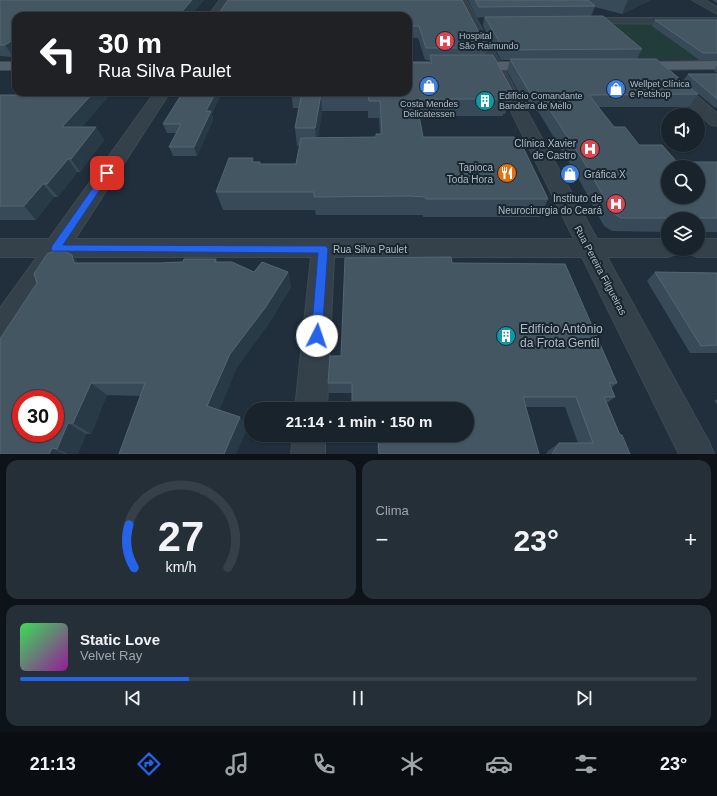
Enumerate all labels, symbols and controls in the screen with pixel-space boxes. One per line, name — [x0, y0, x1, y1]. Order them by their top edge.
icon: left — [32, 28, 84, 80]
text: 30 m — [98, 28, 162, 59]
hospital icon: Hospital São Raimundo — [434, 30, 456, 52]
place label: Hospital São Raimundo — [459, 31, 519, 51]
text: Rua Silva Paulet — [98, 61, 231, 81]
shop icon: Costa Mendes Delicatessen — [418, 75, 440, 97]
shop icon: Wellpet Clínica e Petshop — [605, 78, 627, 100]
place label: Wellpet Clínica e Petshop — [630, 79, 690, 99]
building icon: Edifício Comandante Bandeira de Mello — [474, 90, 496, 112]
place label: Edifício Comandante Bandeira de Mello — [499, 91, 583, 111]
place label: Costa Mendes Delicatessen — [400, 99, 459, 119]
map controls — [661, 108, 705, 256]
button: sound — [661, 108, 705, 152]
place label: Clínica Xavier de Castro — [514, 138, 577, 161]
hospital icon: Clínica Xavier de Castro — [579, 138, 601, 160]
pin — [90, 156, 124, 190]
button: search — [661, 160, 705, 204]
icon: arrive — [96, 162, 118, 184]
place label: Tapioca Toda Hora — [447, 162, 493, 185]
restaurant icon: Tapioca Toda Hora — [496, 162, 518, 184]
shop icon: Gráfica X — [559, 163, 581, 185]
place label: Gráfica X — [584, 169, 626, 180]
place label: Instituto de Neurocirurgia do Ceará — [498, 193, 602, 216]
hospital icon: Instituto de Neurocirurgia do Ceará — [605, 193, 627, 215]
button: layers — [661, 212, 705, 256]
street label: Rua Pereira Filgueiras — [572, 224, 629, 317]
street label: Rua Silva Paulet — [333, 244, 407, 255]
position arrow — [296, 315, 338, 357]
place label: Edifício Antônio da Frota Gentil — [520, 322, 603, 350]
building icon: Edifício Antônio da Frota Gentil — [495, 325, 517, 347]
speed limit sign: 30 — [12, 390, 64, 442]
text: 21:14 · 1 min · 150 m — [286, 413, 432, 430]
text: Clima — [376, 503, 409, 518]
text: 27 — [158, 512, 204, 559]
text: 23° — [514, 524, 559, 557]
text: − — [376, 527, 388, 552]
text: + — [684, 527, 697, 552]
text: km/h — [165, 558, 196, 574]
text: Static Love — [80, 631, 160, 648]
text: Velvet Ray — [80, 648, 142, 663]
icon: previous — [122, 687, 144, 709]
icon: pause — [347, 687, 369, 709]
icon: next — [573, 687, 595, 709]
icon: directions — [135, 750, 163, 778]
icon: music — [223, 750, 251, 778]
icon: phone — [310, 750, 338, 778]
icon: climate — [398, 750, 426, 778]
icon: car — [485, 750, 513, 778]
icon: filters — [572, 750, 600, 778]
text: 21:13 — [30, 754, 76, 774]
text: 23° — [660, 754, 687, 774]

